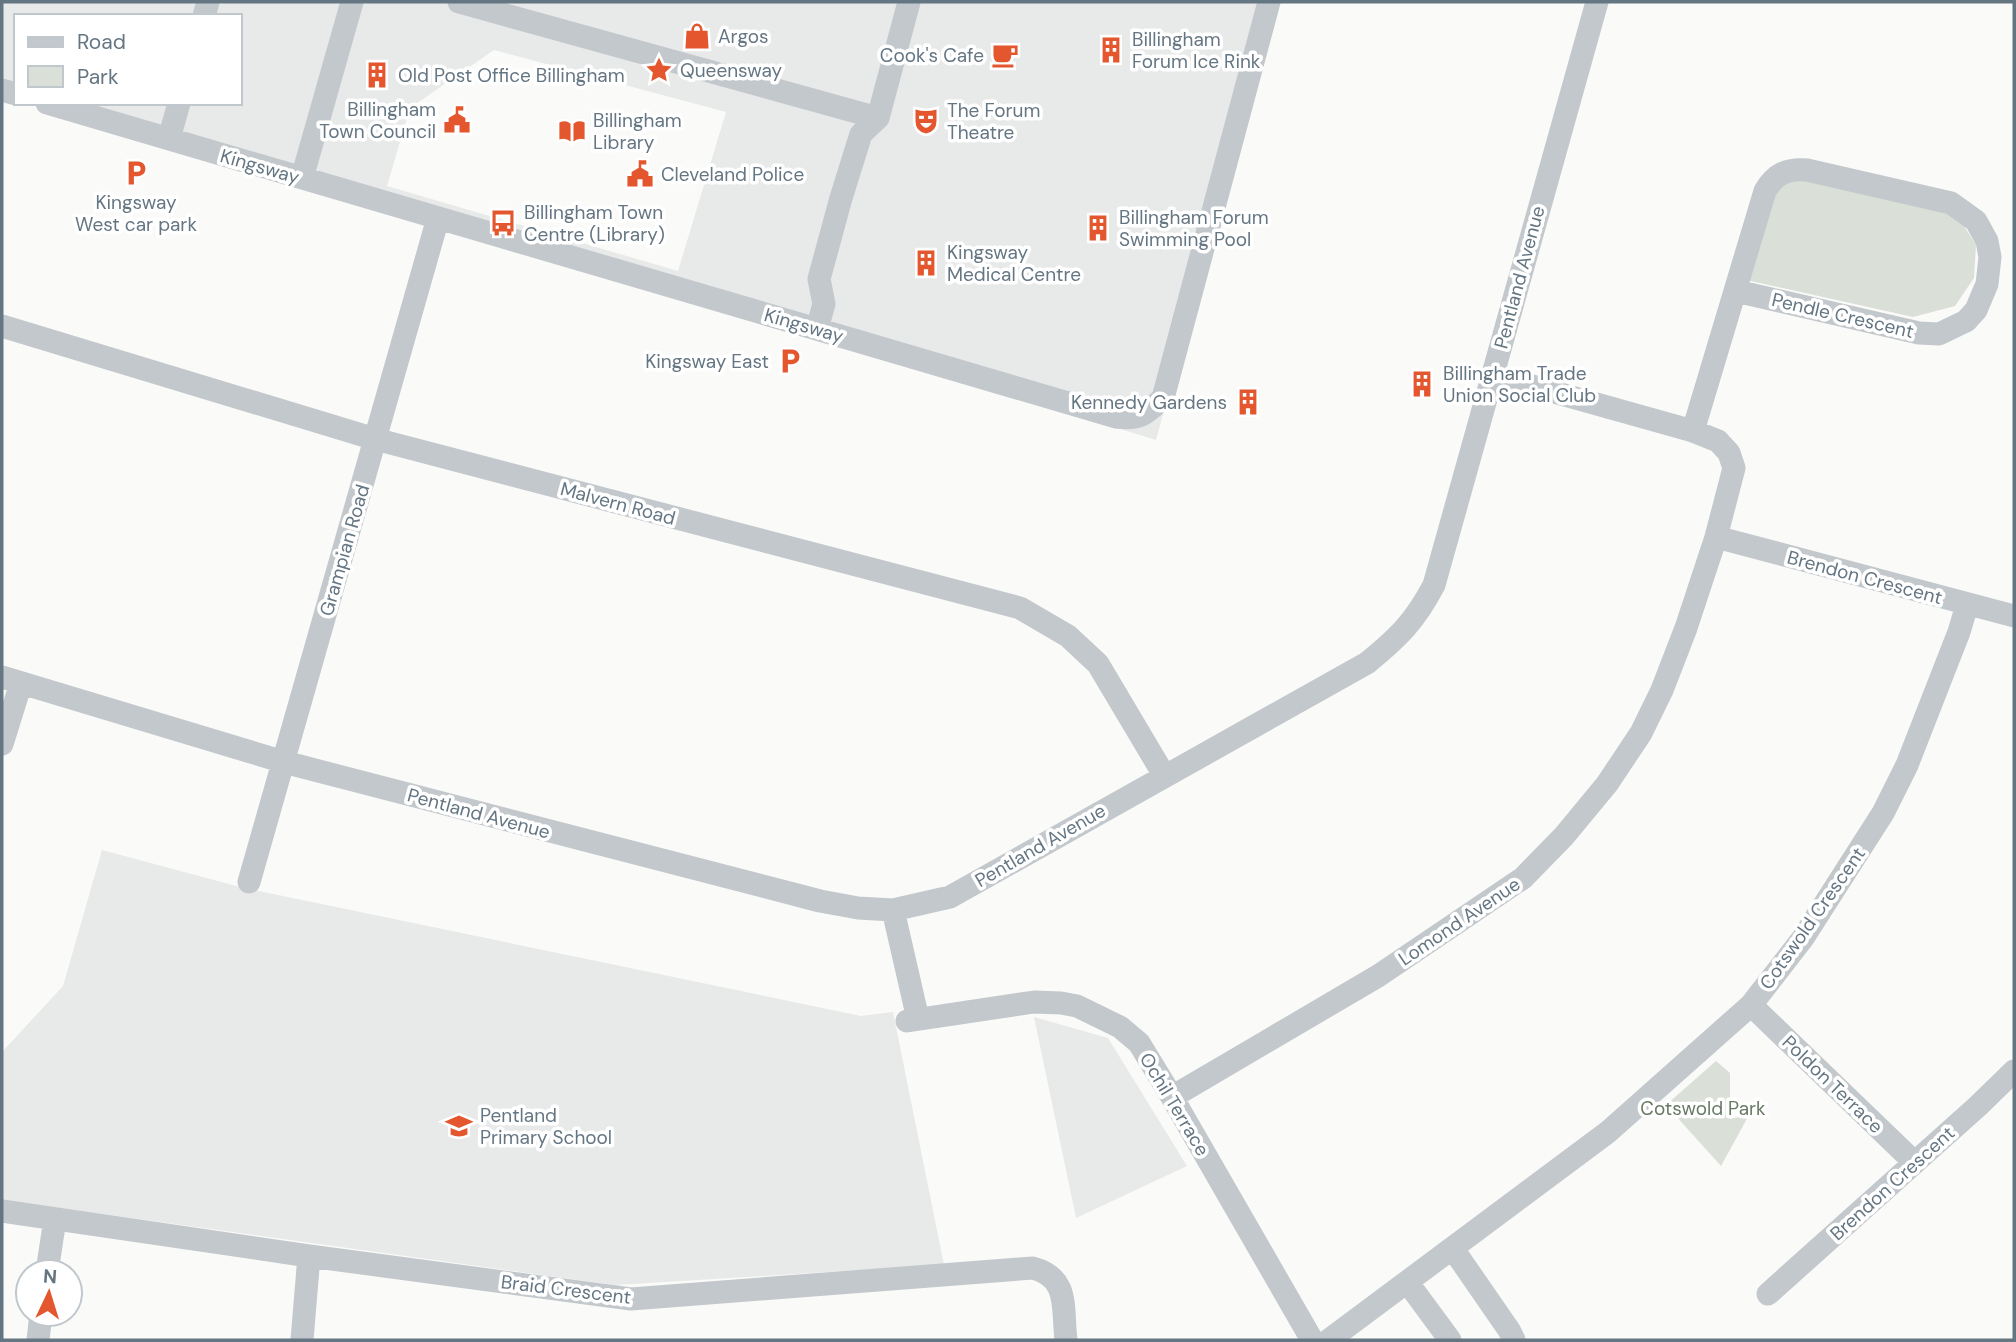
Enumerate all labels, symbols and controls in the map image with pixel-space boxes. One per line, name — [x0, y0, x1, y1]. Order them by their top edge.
legend — [14, 14, 242, 105]
shop icon: Argos — [682, 21, 712, 51]
place label: Argos — [718, 24, 768, 49]
place label: Billingham Forum Ice Rink — [1132, 27, 1261, 74]
text: Road — [77, 28, 126, 56]
building icon: Billingham Forum Ice Rink — [1096, 35, 1126, 65]
cafe icon: Cook's Cafe — [990, 40, 1020, 70]
place label: Cook's Cafe — [880, 43, 984, 68]
place icon: Queensway — [644, 55, 674, 85]
place label: Queensway — [680, 58, 782, 83]
building icon: Old Post Office Billingham — [362, 60, 392, 90]
text: Park — [77, 63, 119, 91]
place label: Old Post Office Billingham — [398, 63, 625, 88]
place label: Billingham Town Council — [319, 97, 436, 144]
place label: The Forum Theatre — [947, 98, 1040, 145]
public building icon: Billingham Town Council — [442, 105, 472, 135]
theatre icon: The Forum Theatre — [911, 106, 941, 136]
place label: Billingham Library — [593, 108, 682, 155]
library icon: Billingham Library — [557, 116, 587, 146]
street label: Kingsway — [217, 143, 303, 190]
parking icon: Kingsway West car park — [121, 158, 151, 188]
public building icon: Cleveland Police — [625, 159, 655, 189]
place label: Cleveland Police — [661, 162, 804, 187]
place label: Kingsway West car park — [75, 190, 197, 237]
place label: Billingham Town Centre (Library) — [524, 200, 665, 247]
street label: Pentland Avenue — [1488, 203, 1551, 351]
place label: Billingham Forum Swimming Pool — [1119, 205, 1269, 252]
bus stop icon: Billingham Town Centre (Library) — [488, 208, 518, 238]
building icon: Billingham Forum Swimming Pool — [1083, 213, 1113, 243]
place label: Kingsway Medical Centre — [947, 240, 1081, 287]
building icon: Kingsway Medical Centre — [911, 248, 941, 278]
street label: Pendle Crescent — [1770, 287, 1916, 344]
street label: Kingsway — [761, 302, 847, 349]
parking icon: Kingsway East — [775, 346, 805, 376]
place label: Kingsway East — [645, 349, 769, 374]
place label: Billingham Trade Union Social Club — [1443, 361, 1596, 408]
building icon: Billingham Trade Union Social Club — [1407, 369, 1437, 399]
building icon: Kennedy Gardens — [1233, 387, 1263, 417]
place label: Kennedy Gardens — [1071, 390, 1227, 415]
street label: Malvern Road — [558, 476, 678, 531]
street label: Grampian Road — [314, 481, 375, 619]
street label: Brendon Crescent — [1785, 545, 1945, 610]
street label: Pentland Avenue — [405, 782, 553, 845]
street label: Pentland Avenue — [971, 798, 1110, 893]
street label: Cotswold Crescent — [1754, 842, 1871, 994]
street label: Lomond Avenue — [1394, 871, 1525, 971]
street label: Poldon Terrace — [1777, 1030, 1888, 1139]
street label: Ochil Terrace — [1134, 1048, 1215, 1160]
park label: Cotswold Park — [1640, 1096, 1766, 1121]
place label: Pentland Primary School — [480, 1103, 612, 1150]
school or university icon: Pentland Primary School — [444, 1111, 474, 1141]
street label: Brendon Crescent — [1825, 1121, 1960, 1246]
north arrow — [14, 1258, 84, 1328]
text: N — [42, 1264, 58, 1289]
street label: Braid Crescent — [499, 1269, 632, 1310]

